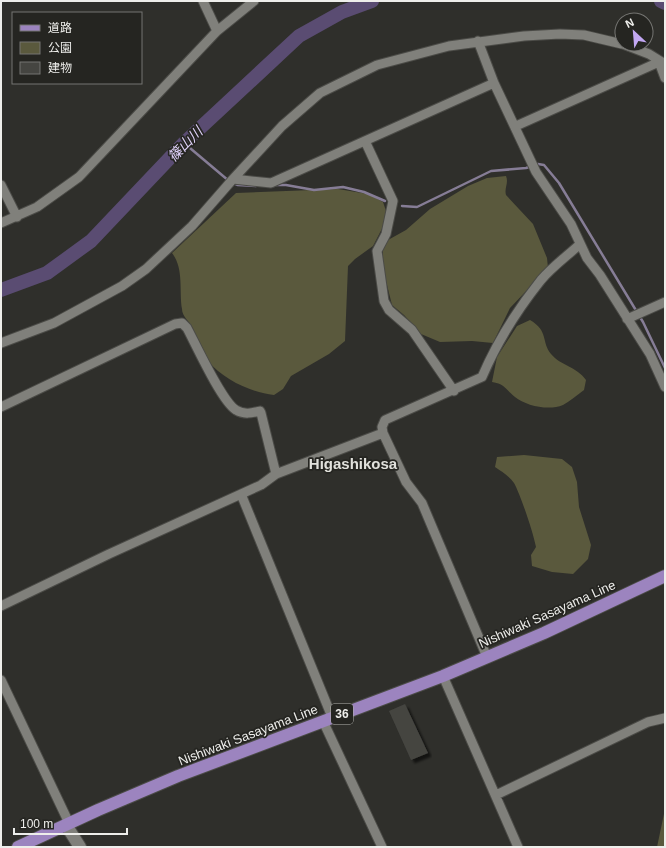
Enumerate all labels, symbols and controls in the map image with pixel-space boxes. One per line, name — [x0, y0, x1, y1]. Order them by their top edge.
legend — [12, 12, 142, 84]
north arrow — [614, 12, 654, 52]
text: N — [623, 16, 636, 30]
text: 道路 — [48, 21, 72, 35]
text: 公園 — [48, 41, 72, 55]
text: 建物 — [48, 61, 72, 75]
water label: 篠山川 — [164, 122, 207, 165]
district label: Higashikosa — [309, 455, 398, 472]
street label: Nishiwaki Sasayama Line — [476, 577, 618, 651]
street label: Nishiwaki Sasayama Line — [176, 701, 320, 769]
road number: 36 — [331, 704, 353, 724]
scale bar — [14, 810, 127, 836]
text: 100 m — [20, 817, 53, 831]

